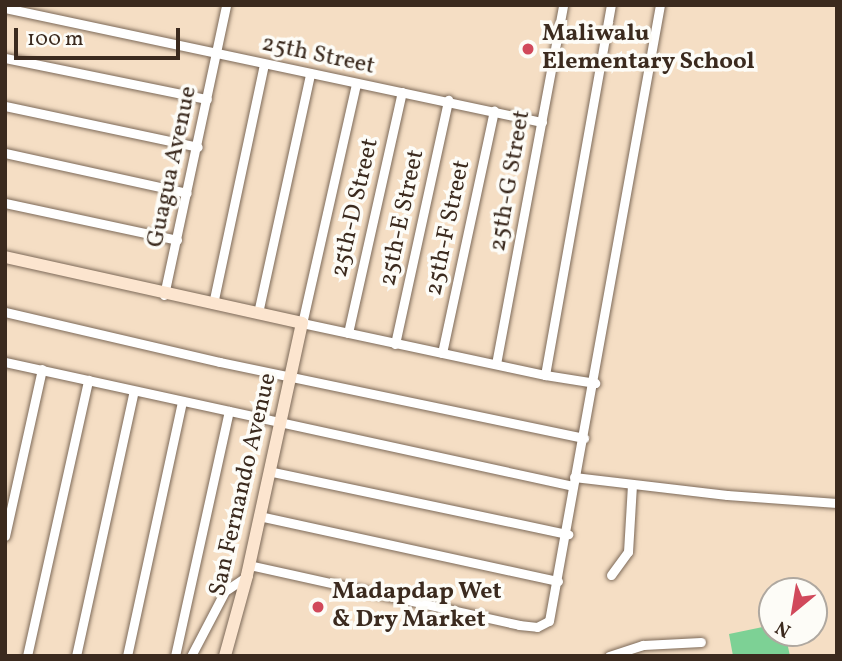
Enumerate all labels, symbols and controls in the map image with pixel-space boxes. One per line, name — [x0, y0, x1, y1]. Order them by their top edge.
scale bar — [18, 14, 184, 58]
place label: Maliwalu Elementary School — [542, 21, 755, 77]
text: 100 m — [27, 25, 84, 54]
street label: 25th Street — [259, 30, 377, 82]
marker: Maliwalu Elementary School — [520, 41, 536, 57]
street label: Guagua Avenue — [142, 84, 204, 250]
street label: 25th-G Street — [484, 108, 538, 254]
street label: 25th-D Street — [326, 136, 386, 280]
street label: 25th-E Street — [375, 147, 431, 289]
street label: 25th-F Street — [421, 158, 477, 298]
street label: San Fernando Avenue — [204, 371, 284, 599]
north arrow — [758, 577, 828, 647]
place label: Madapdap Wet & Dry Market — [332, 579, 502, 635]
marker: Madapdap Wet & Dry Market — [310, 599, 326, 615]
text: N — [771, 614, 796, 643]

